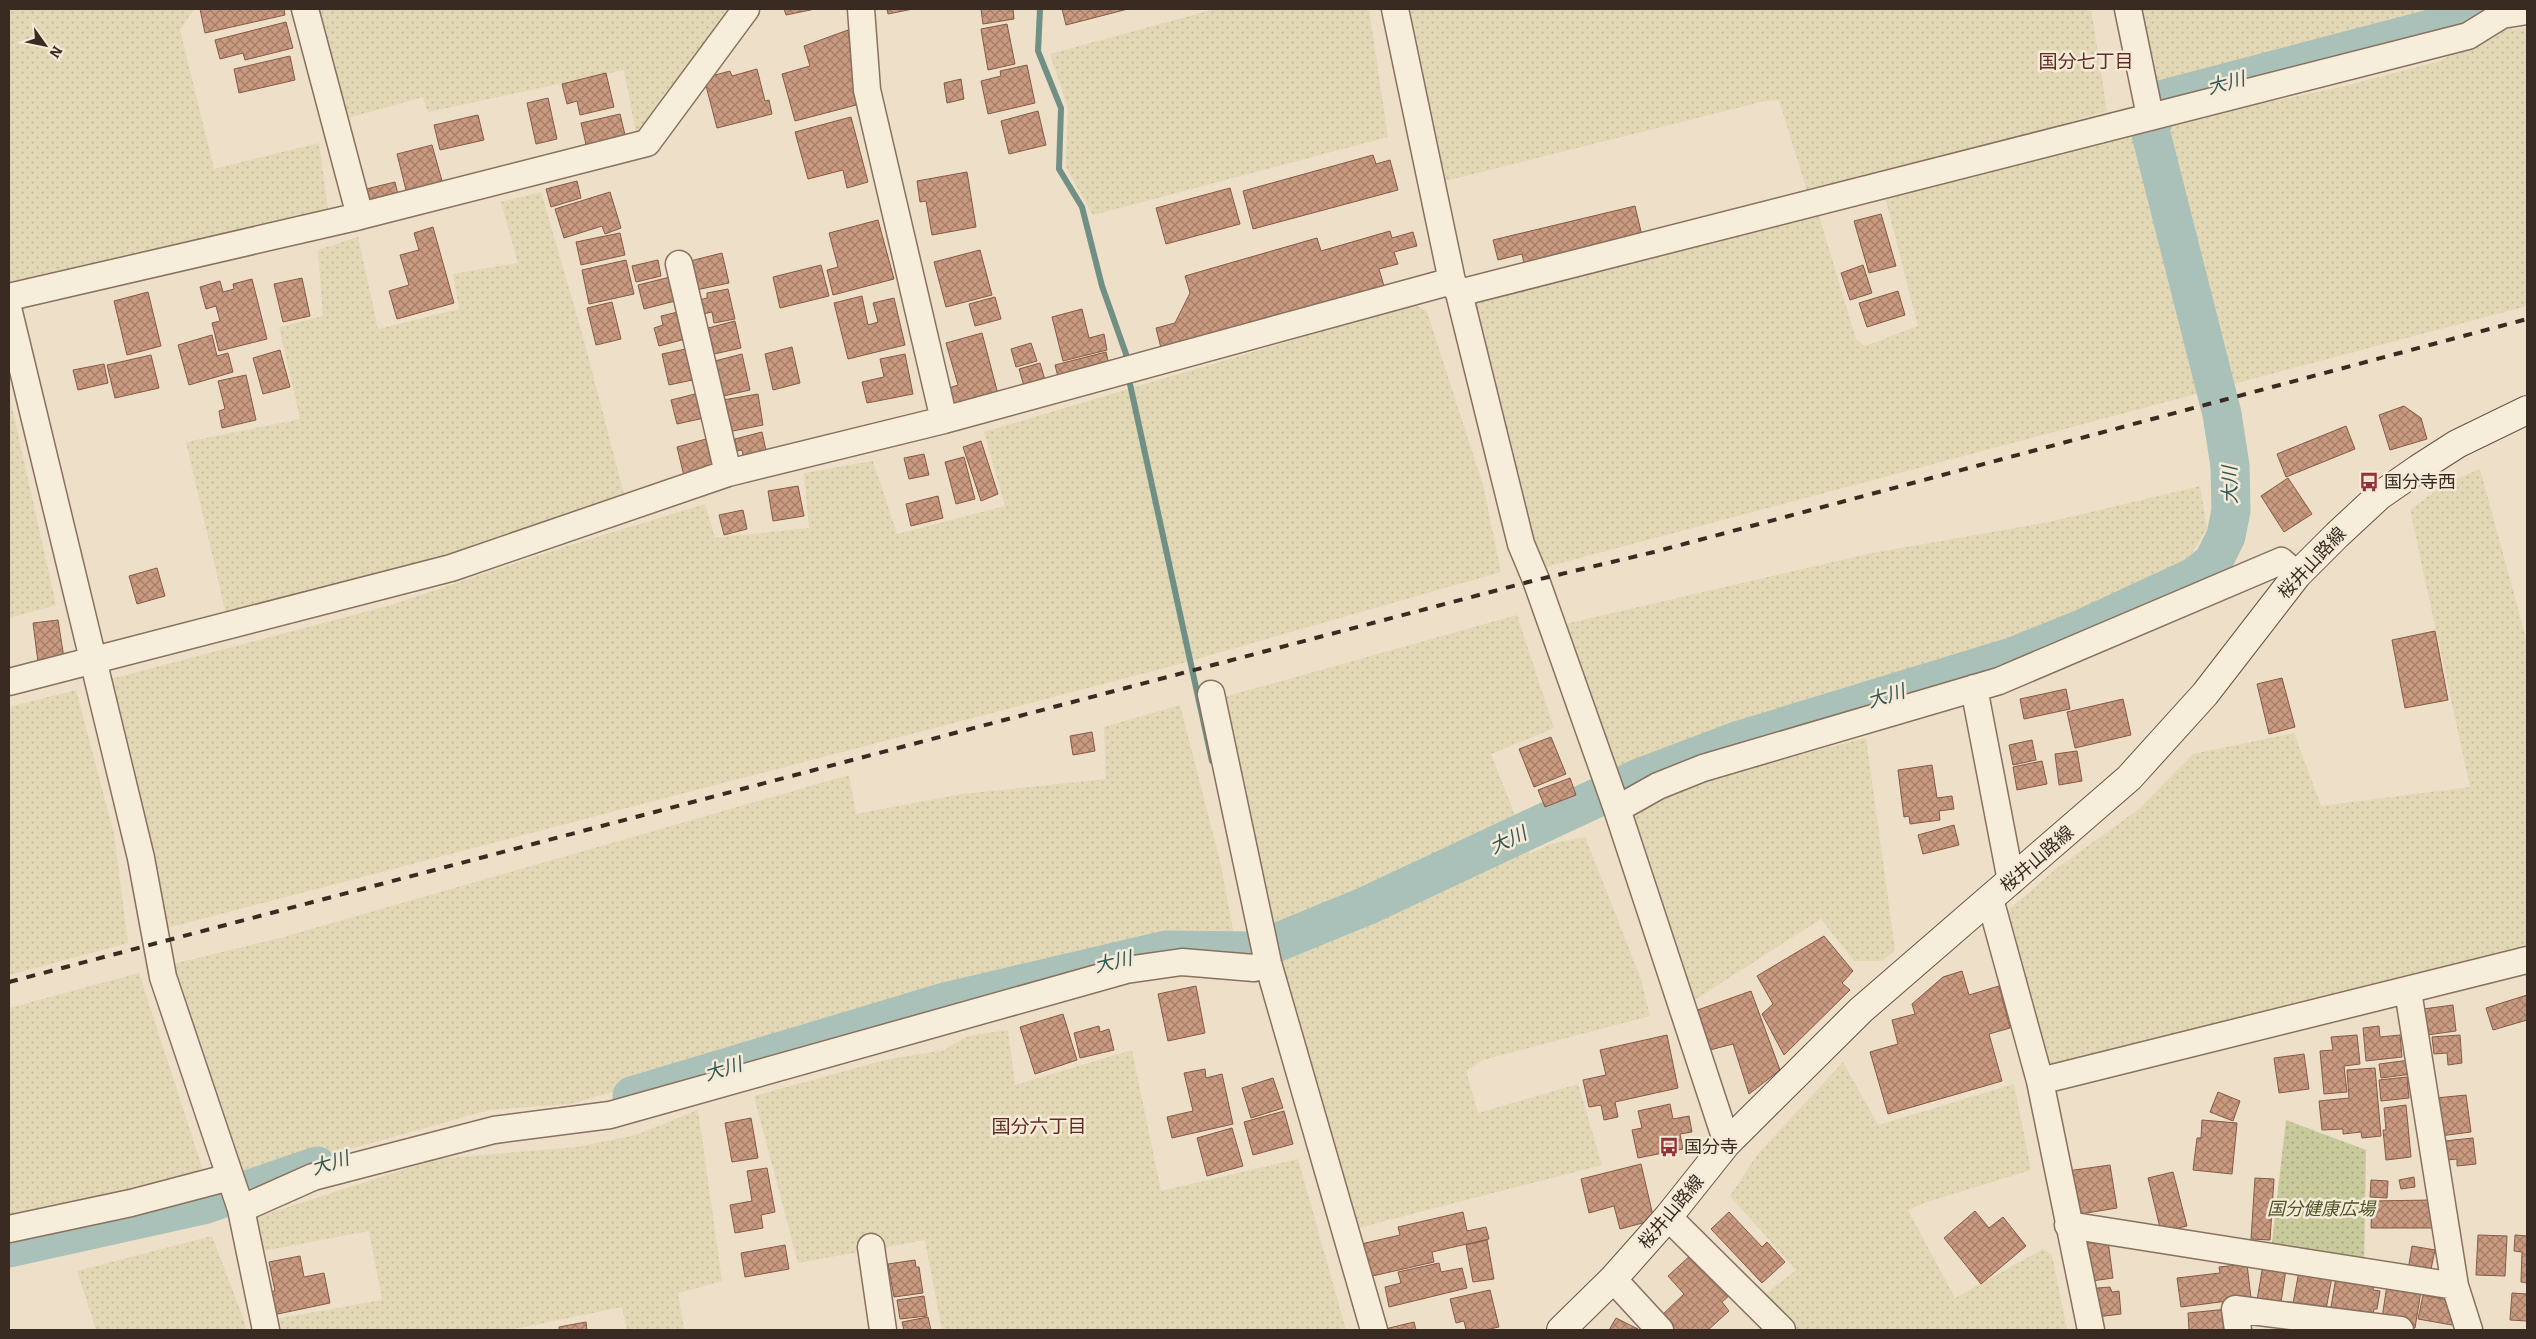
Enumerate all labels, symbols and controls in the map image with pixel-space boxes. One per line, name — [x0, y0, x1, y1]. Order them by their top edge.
north arrow — [20, 20, 70, 70]
text: N — [45, 43, 66, 61]
district label: 国分七丁目 — [2038, 50, 2134, 73]
water label: 大川 — [2205, 66, 2249, 99]
water label: 大川 — [2218, 464, 2242, 504]
bus stop icon: 国分寺西 — [2358, 471, 2380, 493]
place label: 国分寺西 — [2384, 471, 2456, 493]
street label: 桜井山路線 — [2273, 523, 2351, 603]
water label: 大川 — [1864, 679, 1909, 713]
water label: 大川 — [1486, 821, 1532, 858]
street label: 桜井山路線 — [1996, 821, 2078, 897]
water label: 大川 — [1092, 946, 1136, 977]
water label: 大川 — [701, 1052, 746, 1086]
district label: 国分六丁目 — [991, 1115, 1087, 1138]
bus stop icon: 国分寺 — [1658, 1136, 1680, 1158]
place label: 国分寺 — [1684, 1136, 1738, 1158]
water label: 大川 — [308, 1146, 353, 1180]
street label: 桜井山路線 — [1634, 1170, 1708, 1254]
park label: 国分健康広場 — [2267, 1198, 2377, 1220]

